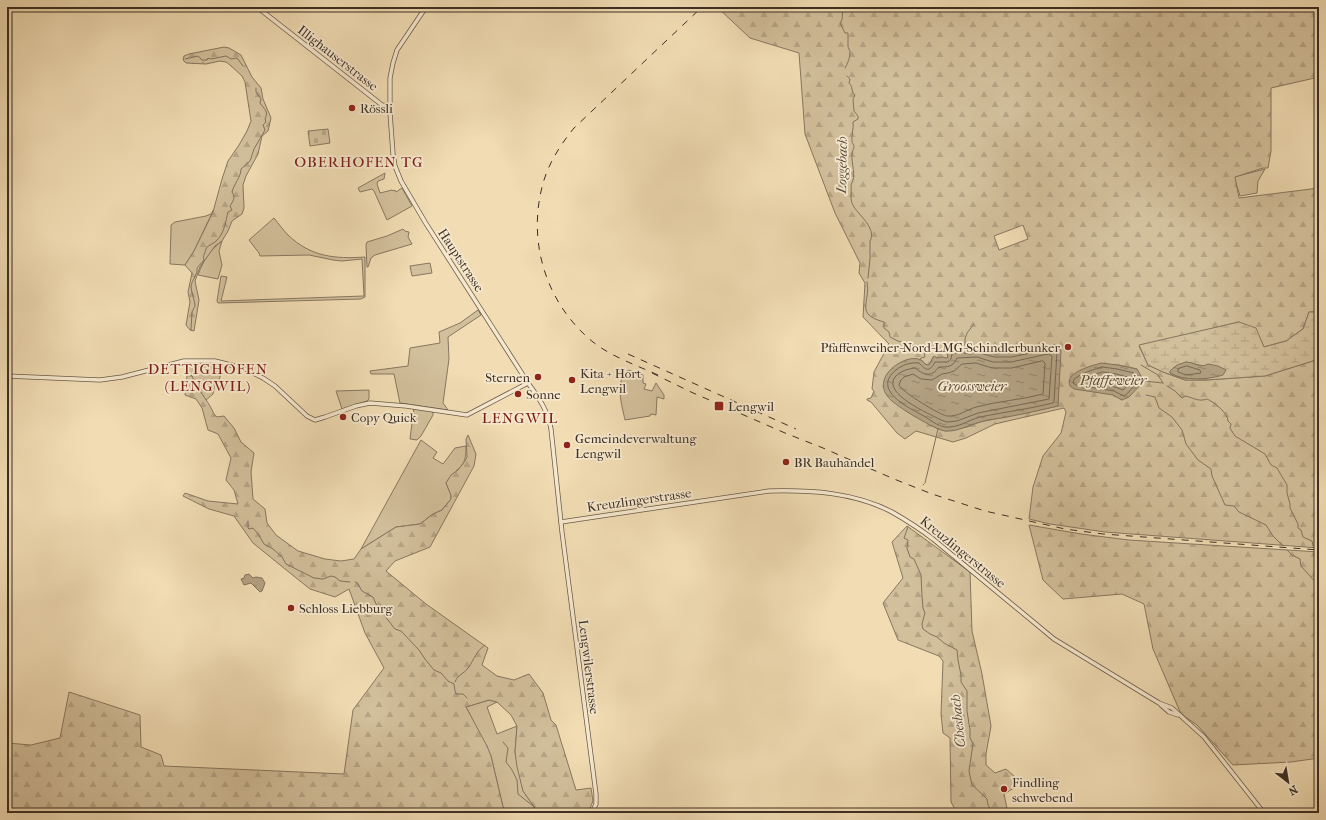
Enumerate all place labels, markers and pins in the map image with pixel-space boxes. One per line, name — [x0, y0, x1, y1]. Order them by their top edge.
place label: Rössli — [360, 101, 393, 116]
marker: Rössli — [347, 103, 357, 113]
place label: Pfaffenweiher-Nord-LMG-Schindlerbunker — [820, 340, 1060, 355]
marker: Pfaffenweiher-Nord-LMG-Schindlerbunker — [1063, 342, 1073, 352]
place label: Kita + Hort Lengwil — [580, 366, 642, 396]
place label: Sternen — [485, 370, 530, 385]
marker: Sternen — [533, 372, 543, 382]
marker: Kita + Hort Lengwil — [567, 375, 577, 385]
place label: Sonne — [526, 387, 561, 402]
marker: Sonne — [513, 389, 523, 399]
place label: Lengwil — [728, 399, 775, 414]
marker: Lengwil — [713, 400, 725, 412]
place label: Copy Quick — [351, 410, 417, 425]
marker: Copy Quick — [338, 412, 348, 422]
place label: Gemeindeverwaltung Lengwil — [575, 431, 697, 461]
marker: Gemeindeverwaltung Lengwil — [562, 440, 572, 450]
place label: BR Bauhandel — [794, 455, 875, 470]
marker: BR Bauhandel — [781, 457, 791, 467]
place label: Schloss Liebburg — [299, 601, 393, 616]
marker: Schloss Liebburg — [286, 603, 296, 613]
place label: Findling schwebend — [1012, 775, 1074, 805]
marker: Findling schwebend — [999, 784, 1009, 794]

